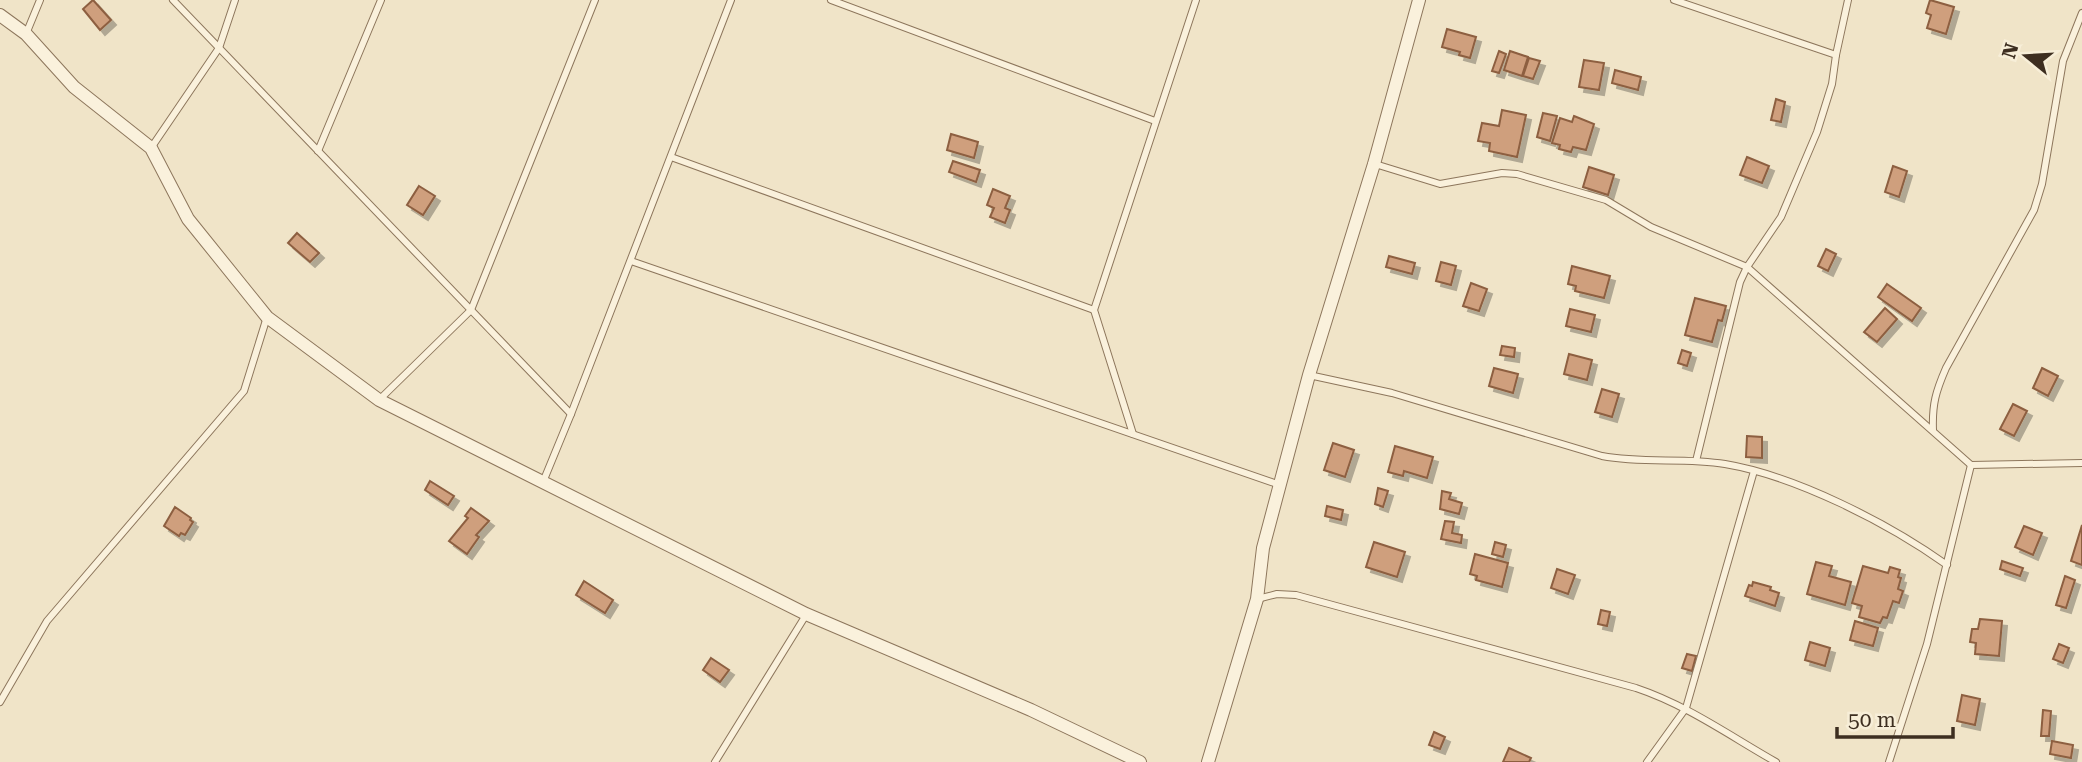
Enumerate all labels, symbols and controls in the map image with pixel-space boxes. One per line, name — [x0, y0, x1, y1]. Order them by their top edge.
north arrow — [1991, 21, 2061, 91]
text: N — [1997, 40, 2024, 61]
scale bar — [1837, 696, 1952, 740]
text: 50 m — [1848, 708, 1896, 732]

